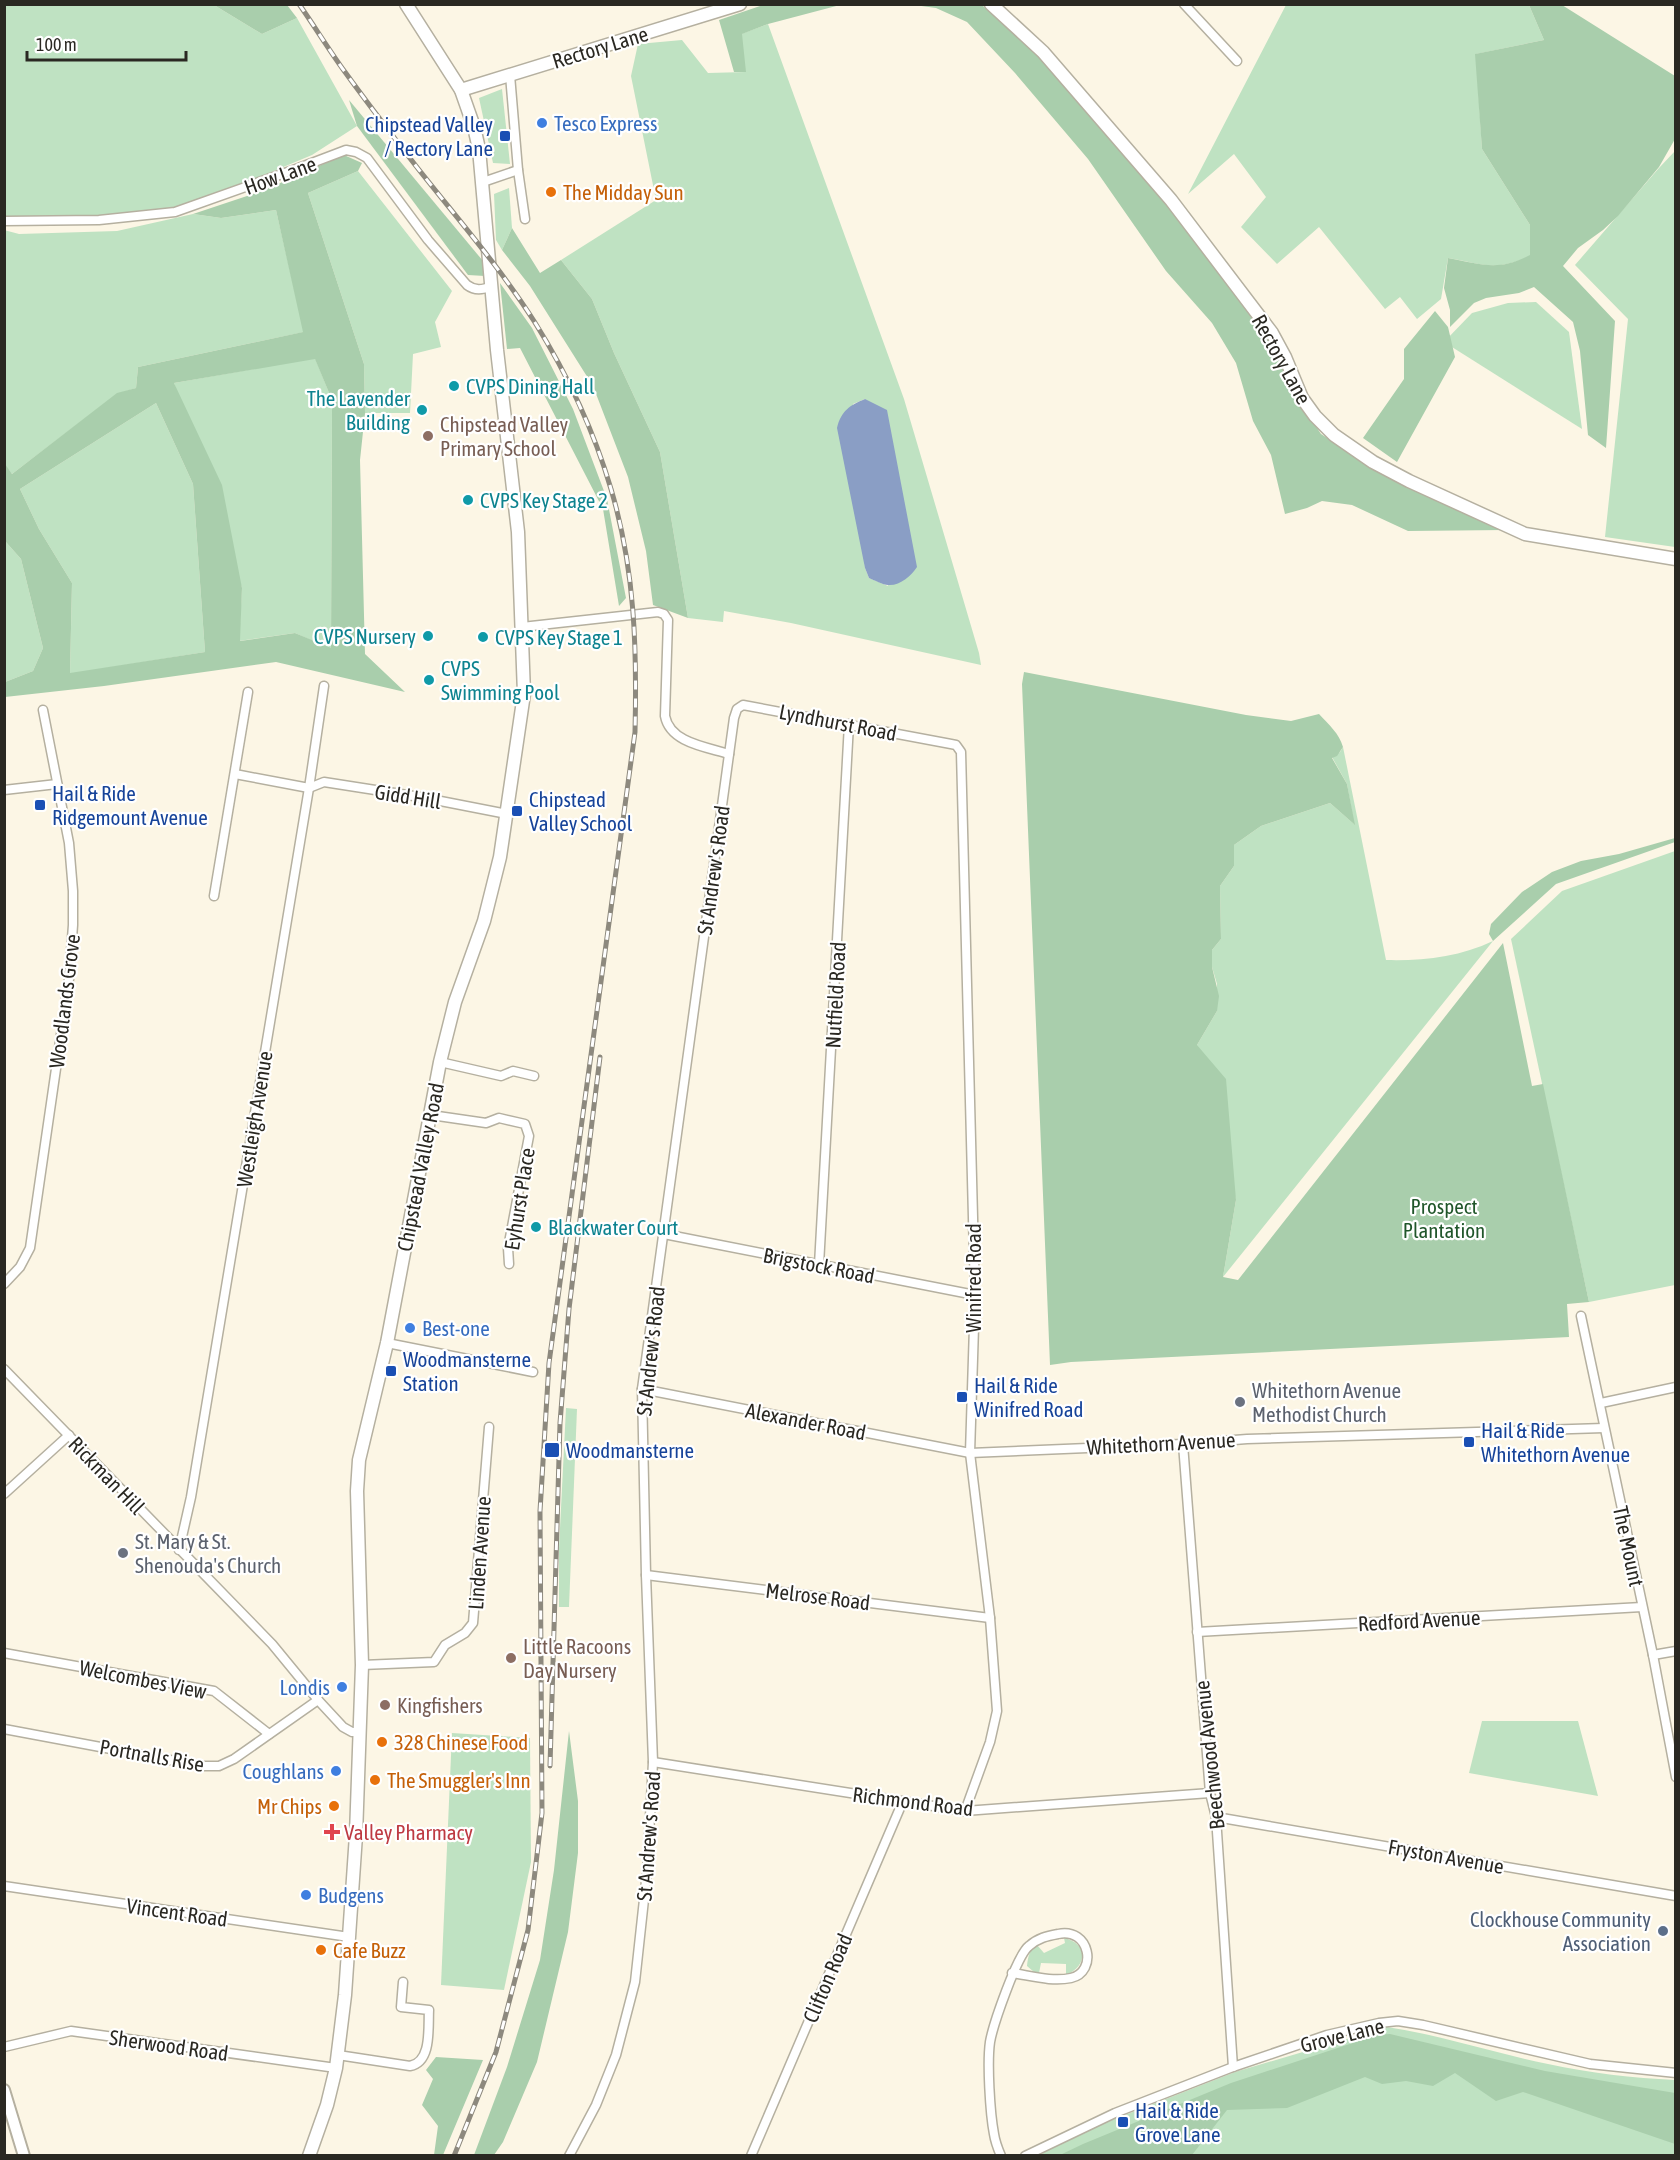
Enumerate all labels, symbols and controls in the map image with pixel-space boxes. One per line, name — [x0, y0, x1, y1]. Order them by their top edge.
street label: Rectory Lane — [549, 21, 651, 73]
scale bar — [27, 24, 186, 62]
text: 100 m — [36, 34, 77, 55]
place label: Tesco Express — [554, 111, 657, 135]
place label: Chipstead Valley / Rectory Lane — [365, 112, 493, 160]
marker: Tesco Express — [535, 116, 549, 130]
marker: Chipstead Valley / Rectory Lane — [498, 129, 512, 143]
street label: How Lane — [241, 151, 319, 199]
place label: The Midday Sun — [563, 180, 684, 204]
marker: The Midday Sun — [544, 185, 558, 199]
street label: Rectory Lane — [1248, 310, 1316, 408]
place label: CVPS Dining Hall — [466, 374, 595, 398]
marker: CVPS Dining Hall — [447, 379, 461, 393]
place label: The Lavender Building — [307, 386, 411, 434]
marker: The Lavender Building — [415, 403, 429, 417]
place label: Chipstead Valley Primary School — [440, 412, 568, 460]
marker: Chipstead Valley Primary School — [421, 429, 435, 443]
place label: CVPS Key Stage 2 — [480, 488, 608, 512]
marker: CVPS Key Stage 2 — [461, 493, 475, 507]
place label: CVPS Nursery — [314, 624, 416, 648]
place label: CVPS Key Stage 1 — [495, 625, 623, 649]
marker: CVPS Nursery — [421, 629, 435, 643]
marker: CVPS Key Stage 1 — [476, 630, 490, 644]
place label: CVPS Swimming Pool — [441, 656, 560, 704]
marker: CVPS Swimming Pool — [422, 673, 436, 687]
street label: Lyndhurst Road — [777, 699, 899, 745]
street label: Gidd Hill — [373, 779, 443, 813]
place label: Hail & Ride Ridgemount Avenue — [52, 781, 208, 829]
place label: Chipstead Valley School — [529, 787, 633, 835]
marker: Hail & Ride Ridgemount Avenue — [33, 798, 47, 812]
marker: Chipstead Valley School — [510, 804, 524, 818]
street label: St Andrew's Road — [692, 804, 734, 936]
street label: Woodlands Grove — [44, 933, 84, 1069]
street label: Nutfield Road — [820, 941, 850, 1049]
street label: Westleigh Avenue — [231, 1049, 277, 1189]
street label: Chipstead Valley Road — [392, 1081, 448, 1253]
street label: Eyhurst Place — [499, 1146, 539, 1252]
park label: Prospect Plantation — [1403, 1194, 1485, 1242]
place label: Blackwater Court — [548, 1215, 678, 1239]
marker: Blackwater Court — [529, 1220, 543, 1234]
street label: Winifred Road — [961, 1223, 985, 1333]
street label: Brigstock Road — [761, 1242, 877, 1288]
street label: St Andrew's Road — [631, 1285, 669, 1417]
place label: Best-one — [422, 1316, 490, 1340]
marker: Best-one — [403, 1321, 417, 1335]
place label: Woodmansterne Station — [403, 1347, 531, 1395]
marker: Woodmansterne Station — [384, 1364, 398, 1378]
place label: Hail & Ride Winifred Road — [974, 1373, 1083, 1421]
place label: Whitethorn Avenue Methodist Church — [1252, 1378, 1401, 1426]
marker: Hail & Ride Winifred Road — [955, 1390, 969, 1404]
marker: Whitethorn Avenue Methodist Church — [1233, 1395, 1247, 1409]
street label: Alexander Road — [744, 1398, 868, 1444]
place label: Hail & Ride Whitethorn Avenue — [1481, 1418, 1630, 1466]
street label: Whitethorn Avenue — [1086, 1427, 1236, 1459]
street label: Rickman Hill — [64, 1431, 150, 1519]
marker: Hail & Ride Whitethorn Avenue — [1462, 1435, 1476, 1449]
place label: Woodmansterne — [566, 1438, 694, 1462]
marker: Woodmansterne — [543, 1441, 561, 1459]
street label: Linden Avenue — [463, 1495, 495, 1611]
street label: The Mount — [1609, 1504, 1649, 1588]
place label: St. Mary & St. Shenouda's Church — [135, 1529, 281, 1577]
marker: St. Mary & St. Shenouda's Church — [116, 1546, 130, 1560]
street label: Melrose Road — [764, 1578, 872, 1614]
street label: Redford Avenue — [1357, 1605, 1481, 1635]
place label: Little Racoons Day Nursery — [523, 1634, 631, 1682]
marker: Little Racoons Day Nursery — [504, 1651, 518, 1665]
street label: Welcombes View — [77, 1655, 209, 1703]
place label: Londis — [280, 1675, 330, 1699]
street label: Beechwood Avenue — [1189, 1679, 1229, 1831]
marker: Londis — [335, 1680, 349, 1694]
place label: Kingfishers — [397, 1693, 483, 1717]
marker: Kingfishers — [378, 1698, 392, 1712]
place label: 328 Chinese Food — [394, 1730, 528, 1754]
street label: Portnalls Rise — [98, 1734, 206, 1776]
marker: 328 Chinese Food — [375, 1735, 389, 1749]
place label: Coughlans — [242, 1759, 324, 1783]
marker: Coughlans — [329, 1764, 343, 1778]
place label: The Smuggler's Inn — [387, 1768, 531, 1792]
street label: St Andrew's Road — [631, 1770, 665, 1902]
marker: The Smuggler's Inn — [368, 1773, 382, 1787]
street label: Richmond Road — [851, 1782, 975, 1820]
place label: Mr Chips — [257, 1794, 322, 1818]
marker: Mr Chips — [327, 1799, 341, 1813]
place label: Valley Pharmacy — [344, 1820, 473, 1844]
marker: Valley Pharmacy — [325, 1825, 339, 1839]
street label: Fryston Avenue — [1386, 1834, 1506, 1878]
place label: Budgens — [318, 1883, 384, 1907]
marker: Budgens — [299, 1888, 313, 1902]
street label: Vincent Road — [125, 1893, 229, 1931]
place label: Clockhouse Community Association — [1470, 1907, 1651, 1955]
marker: Clockhouse Community Association — [1656, 1924, 1670, 1938]
street label: Clifton Road — [797, 1930, 857, 2026]
place label: Cafe Buzz — [333, 1938, 406, 1962]
marker: Cafe Buzz — [314, 1943, 328, 1957]
street label: Grove Lane — [1298, 2013, 1386, 2057]
street label: Sherwood Road — [108, 2025, 230, 2065]
place label: Hail & Ride Grove Lane — [1135, 2098, 1220, 2146]
marker: Hail & Ride Grove Lane — [1116, 2115, 1130, 2129]

